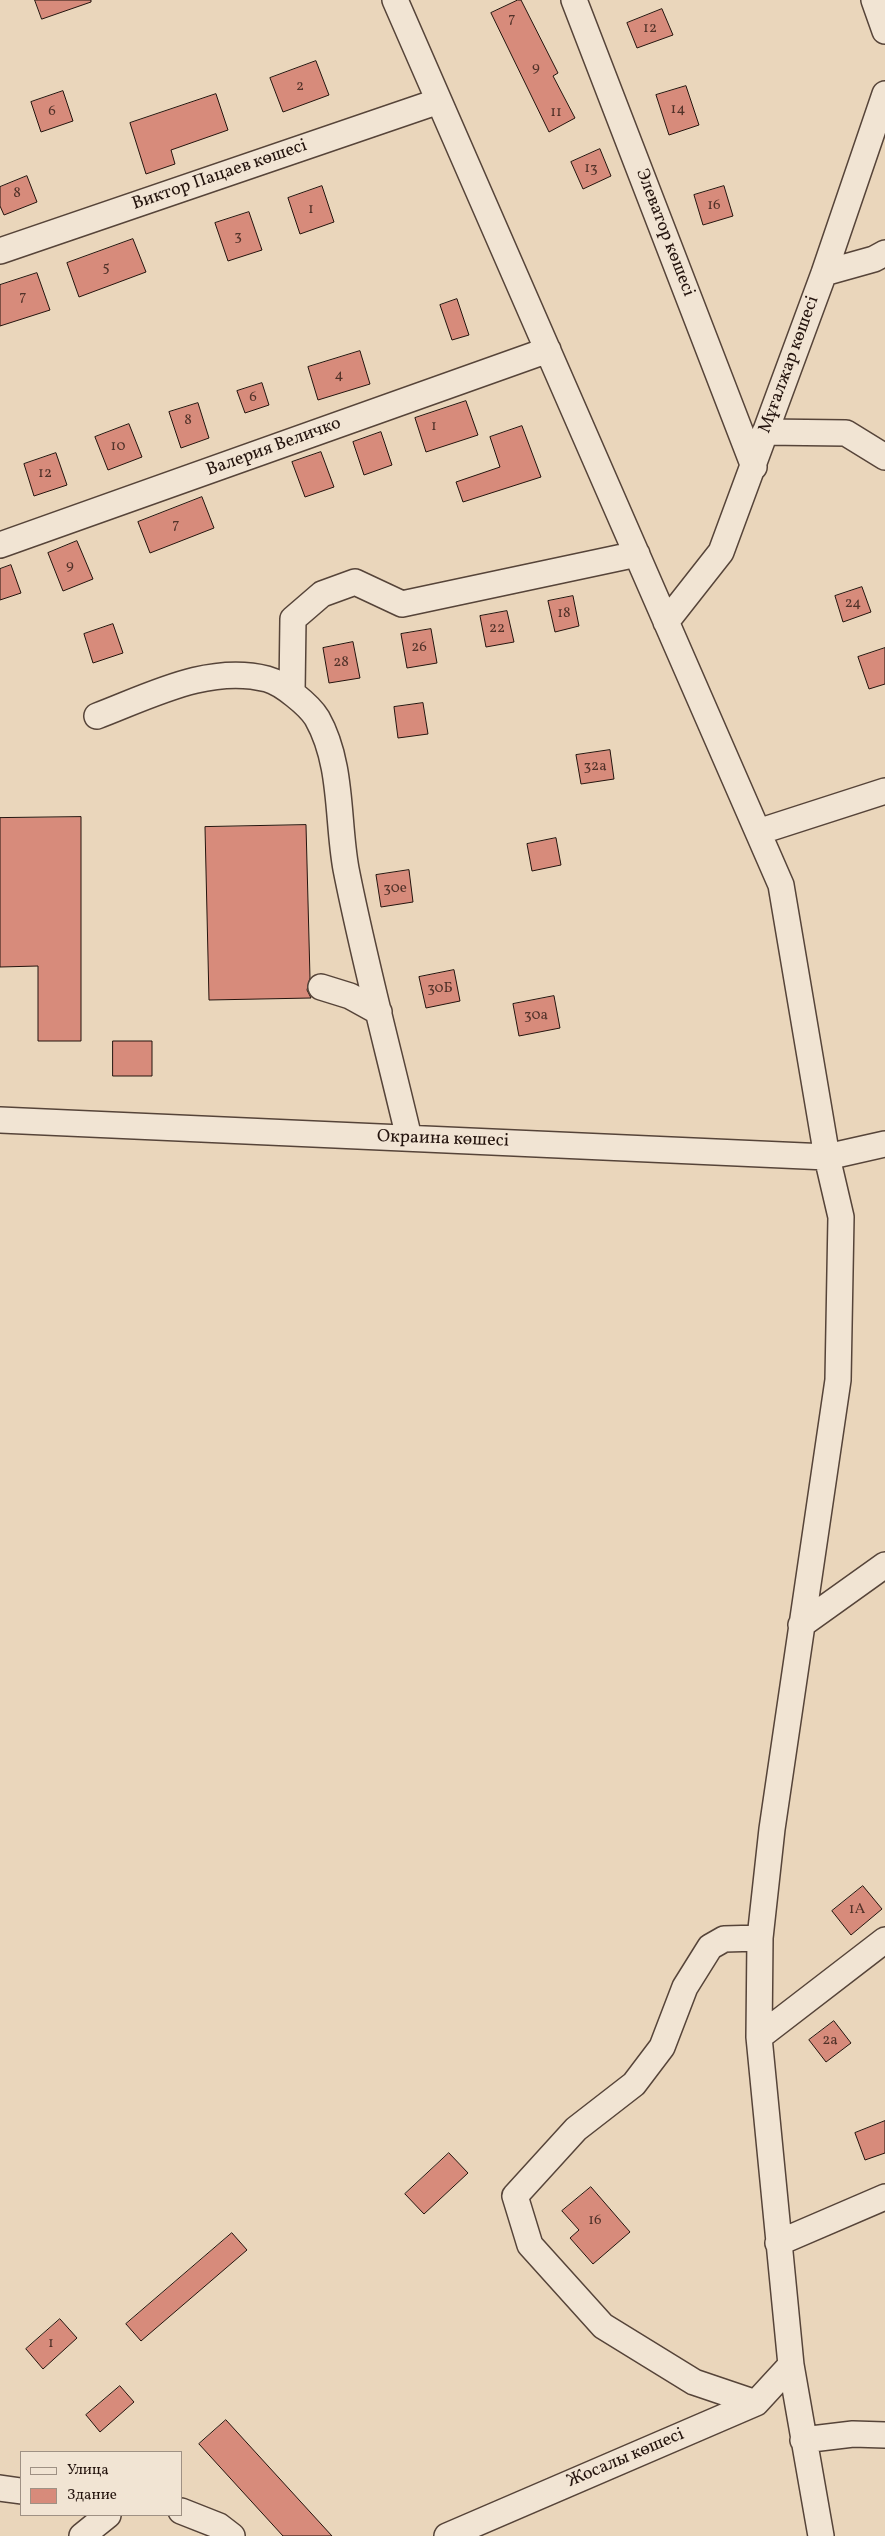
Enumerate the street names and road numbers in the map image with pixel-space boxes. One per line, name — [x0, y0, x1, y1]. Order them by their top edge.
street label: Виктор Пацаев көшесі — [130, 136, 310, 216]
street label: Элеватор көшесі — [630, 166, 698, 300]
street label: Мұғалжар көшесі — [755, 293, 825, 437]
street label: Валерия Величко — [204, 414, 344, 482]
street label: Окраина көшесі — [376, 1127, 510, 1153]
street label: Жосалы көшесі — [564, 2425, 688, 2493]

